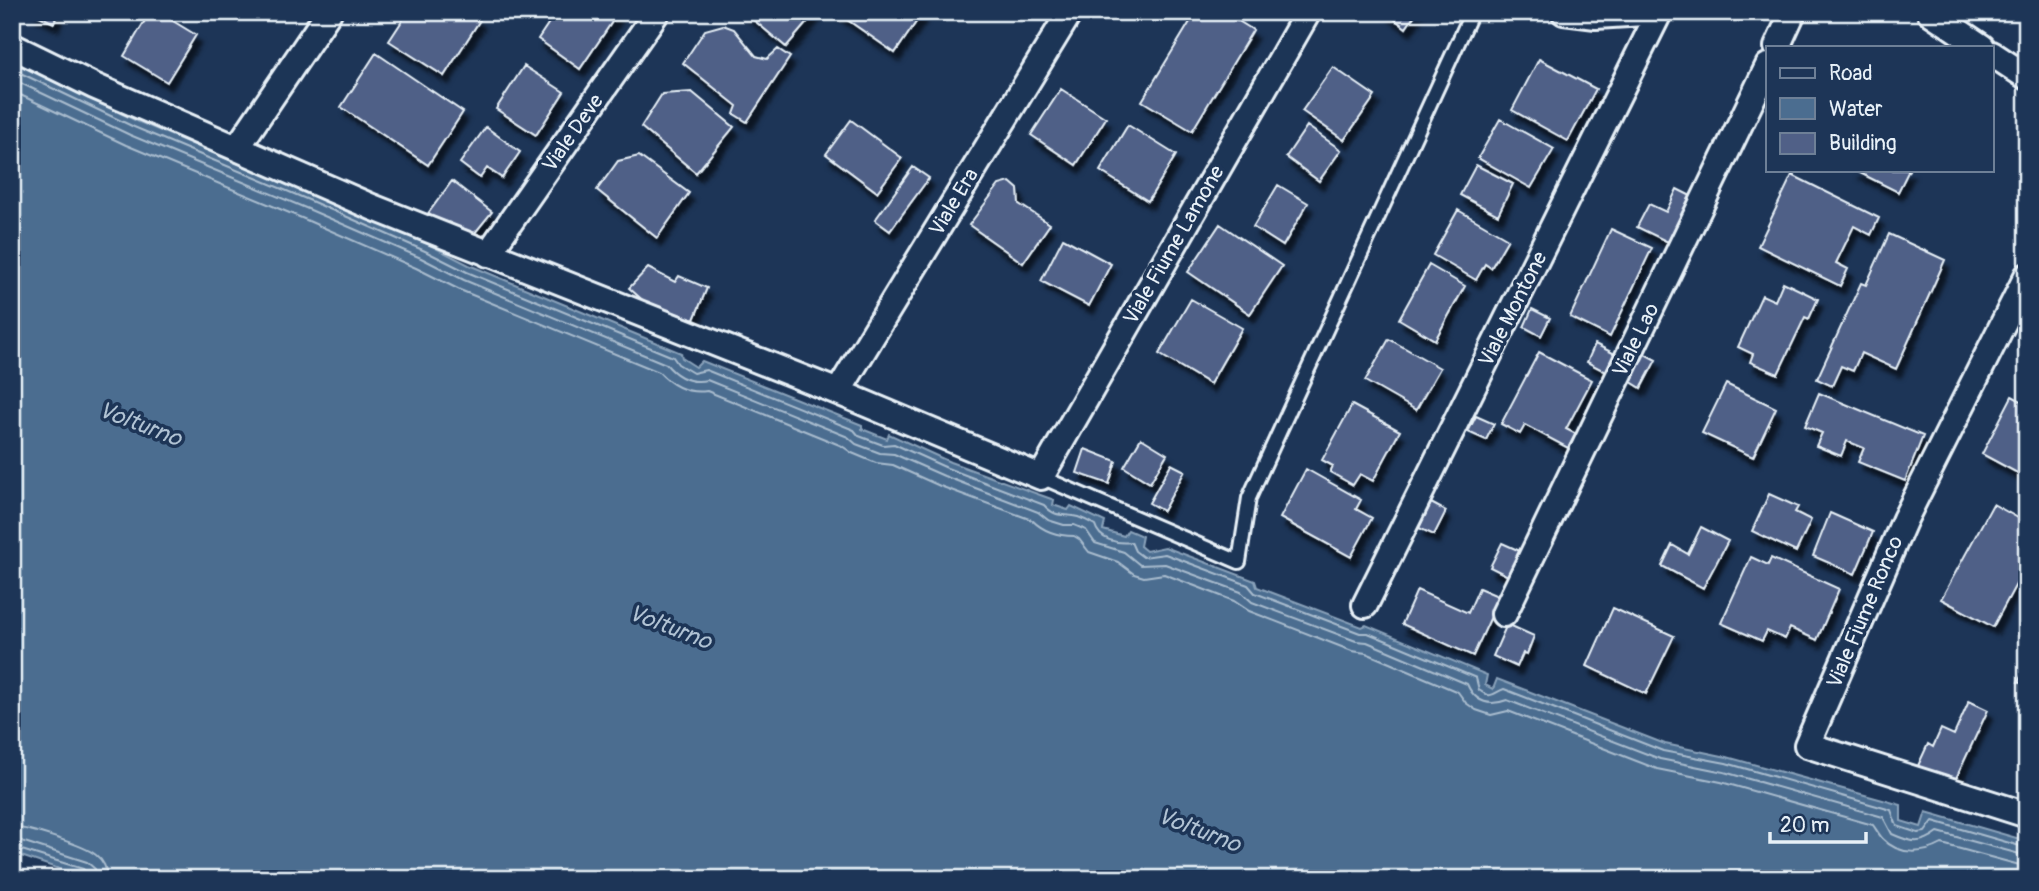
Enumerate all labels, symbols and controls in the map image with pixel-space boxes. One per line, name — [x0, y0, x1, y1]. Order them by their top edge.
legend — [1766, 46, 1994, 172]
text: Road — [1829, 60, 1873, 87]
street label: Viale Deve — [536, 88, 610, 177]
text: Water — [1829, 96, 1883, 123]
text: Building — [1829, 130, 1896, 157]
street label: Viale Fiume Lamone — [1117, 160, 1231, 329]
street label: Viale Era — [923, 163, 985, 241]
street label: Viale Montone — [1472, 246, 1554, 371]
street label: Viale Lao — [1607, 299, 1665, 381]
water label: Volturno — [94, 395, 187, 454]
street label: Viale Fiume Ronco — [1821, 532, 1909, 692]
water label: Volturno — [624, 598, 717, 657]
scale bar — [1770, 800, 1866, 844]
water label: Volturno — [1153, 801, 1246, 860]
text: 20 m — [1780, 812, 1829, 839]

